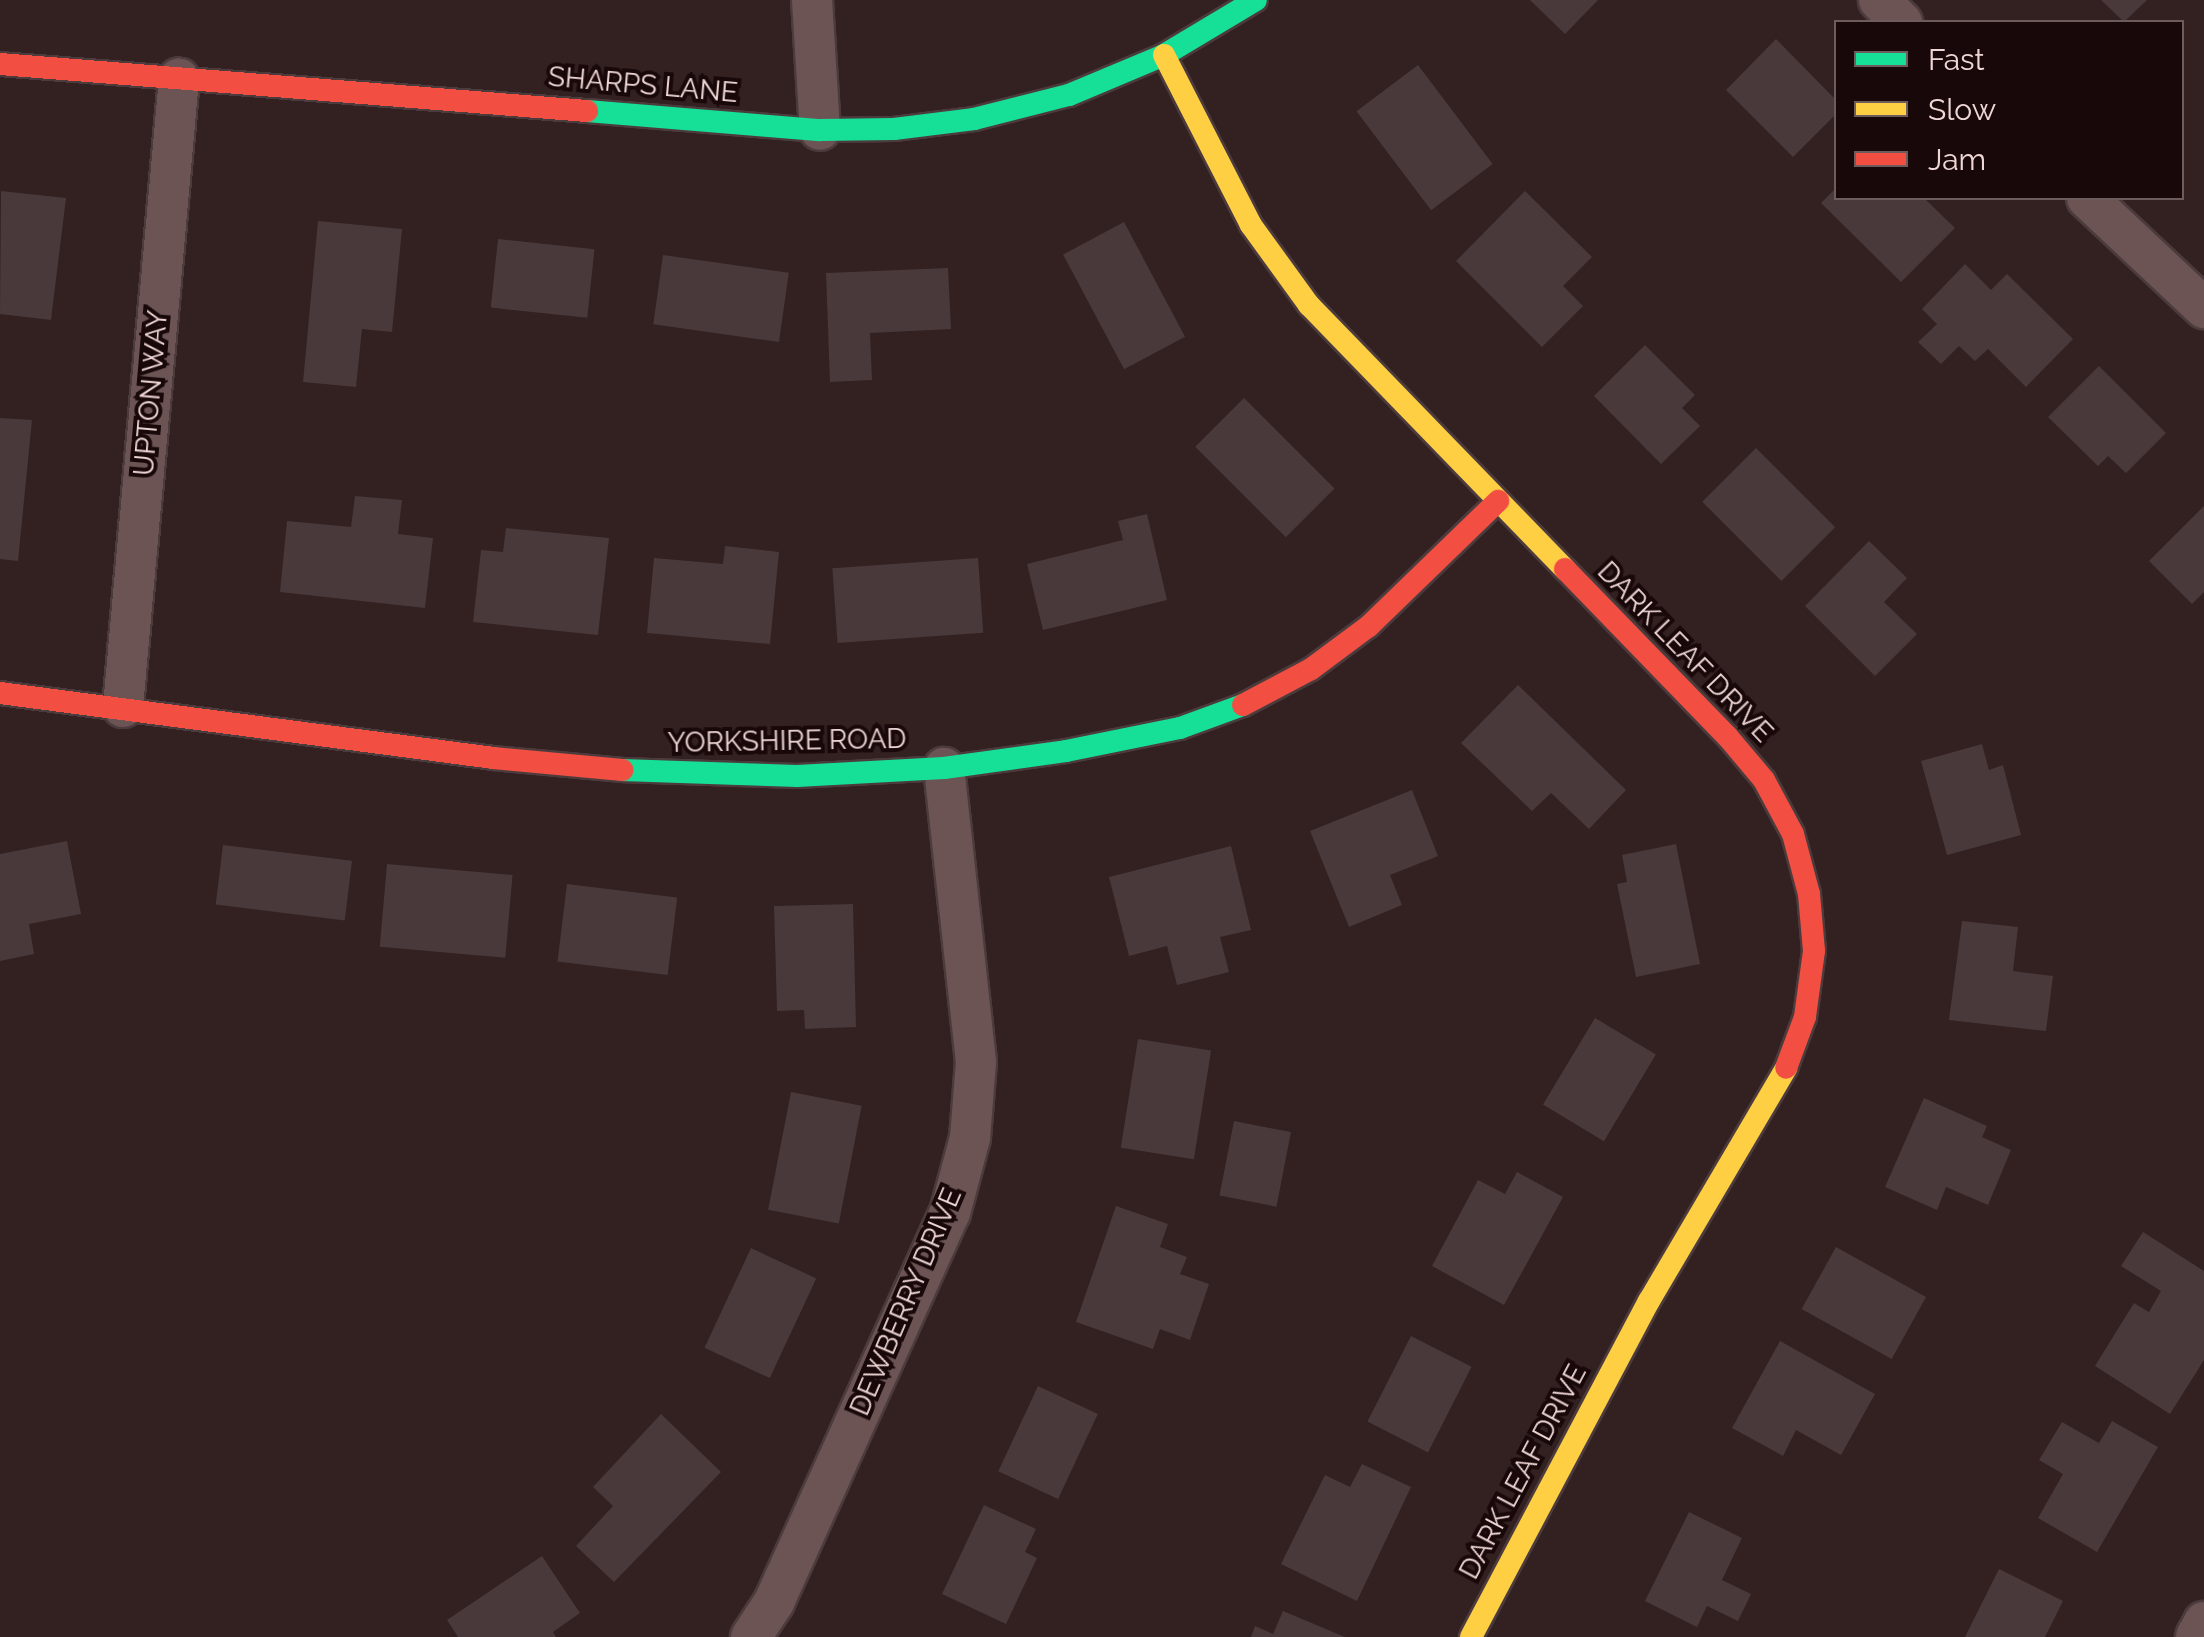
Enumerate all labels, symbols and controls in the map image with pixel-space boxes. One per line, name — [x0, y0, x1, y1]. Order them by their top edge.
legend — [1834, 20, 2184, 200]
text: Fast — [1928, 42, 1985, 77]
street label: SHARPS LANE — [547, 60, 739, 110]
text: Slow — [1928, 92, 1996, 127]
text: Jam — [1928, 142, 1986, 177]
street label: UPTON WAY — [127, 308, 175, 478]
street label: DARK LEAF DRIVE — [1590, 554, 1780, 750]
street label: YORKSHIRE ROAD — [667, 722, 907, 760]
street label: DEWBERRY DRIVE — [843, 1183, 969, 1421]
street label: DARK LEAF DRIVE — [1452, 1359, 1594, 1585]

